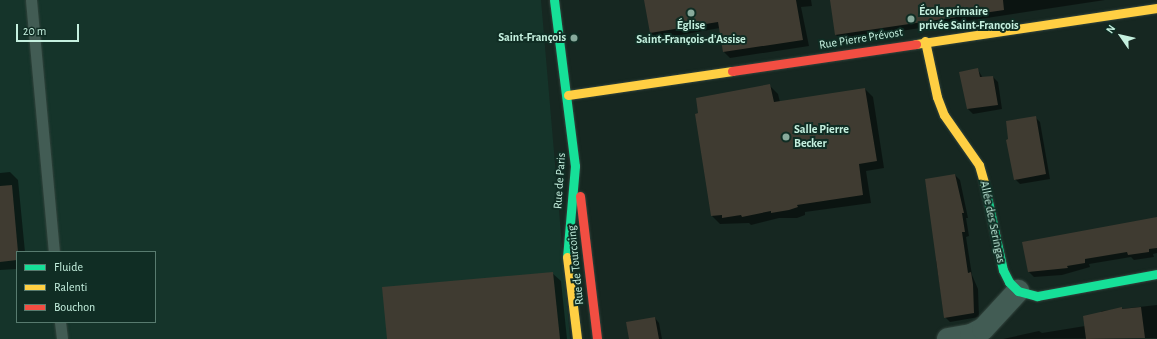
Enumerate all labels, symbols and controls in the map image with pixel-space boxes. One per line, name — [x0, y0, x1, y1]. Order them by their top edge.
place label: École primaire privée Saint-François — [919, 5, 1019, 33]
marker: Église Saint-François-d'Assise — [686, 8, 696, 18]
marker: École primaire privée Saint-François — [906, 14, 916, 24]
scale bar — [18, 16, 81, 42]
north arrow — [1101, 16, 1141, 56]
place label: Église Saint-François-d'Assise — [636, 19, 746, 47]
text: N — [1104, 23, 1117, 35]
text: 20 m — [23, 25, 46, 37]
street label: Rue Pierre Prévost — [818, 25, 904, 53]
place label: Saint-François — [498, 31, 566, 45]
marker: Saint-François — [569, 33, 579, 43]
place label: Salle Pierre Becker — [794, 123, 849, 151]
marker: Salle Pierre Becker — [781, 132, 791, 142]
street label: Rue de Paris — [551, 152, 569, 210]
street label: Allée des Seringas — [976, 180, 1008, 264]
street label: Rue de Tourcoing — [565, 224, 587, 306]
legend — [16, 251, 156, 323]
text: Fluide — [54, 261, 83, 273]
text: Ralenti — [54, 281, 87, 293]
text: Bouchon — [54, 301, 95, 313]

